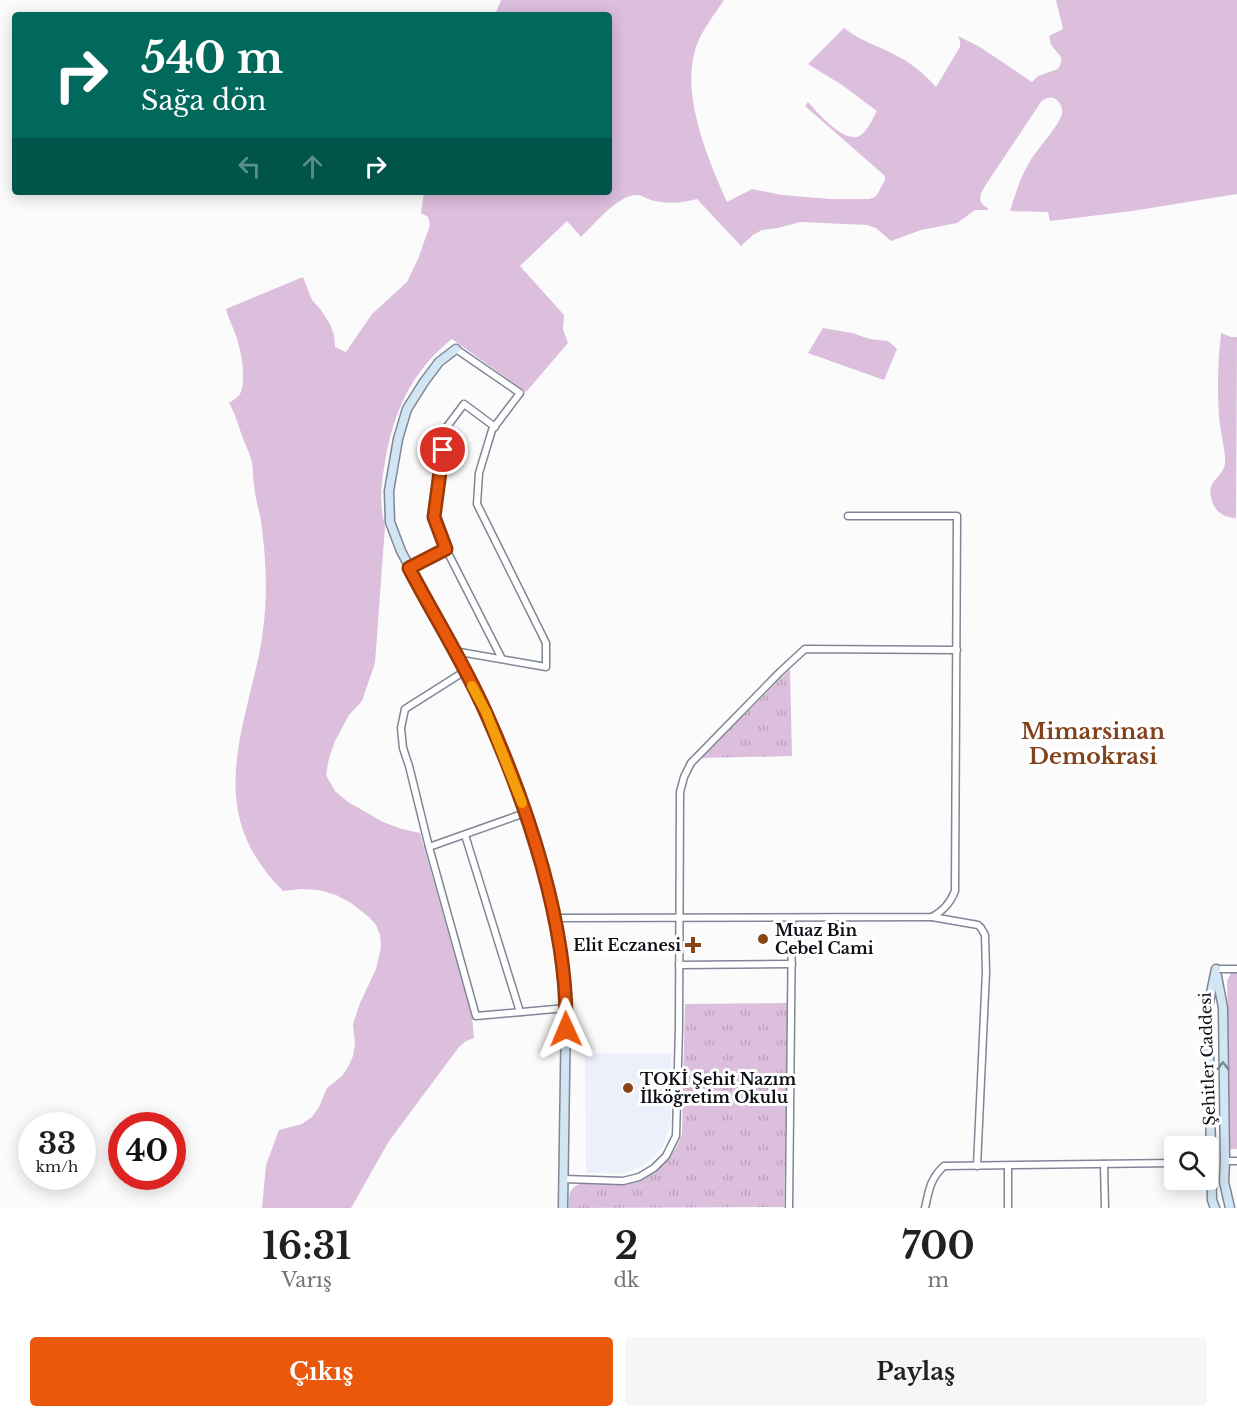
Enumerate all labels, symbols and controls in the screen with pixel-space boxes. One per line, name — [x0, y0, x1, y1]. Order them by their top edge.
text: 540 m — [141, 32, 283, 84]
icon: right — [42, 36, 120, 114]
text: Sağa dön — [141, 84, 266, 117]
icon: left — [233, 150, 266, 183]
icon: ahead — [296, 150, 329, 183]
icon: right — [359, 150, 392, 183]
pin — [417, 424, 468, 475]
icon: arrive — [426, 433, 459, 466]
district label: Mimarsinan Demokrasi — [1021, 718, 1165, 770]
place label: Muaz Bin Cebel Cami — [775, 920, 874, 958]
marker: Muaz Bin Cebel Cami — [756, 932, 770, 946]
place label: Elit Eczanesi — [573, 935, 681, 955]
marker: Elit Eczanesi — [686, 938, 700, 952]
street label: Şehitler Caddesi — [1195, 991, 1219, 1126]
position arrow — [534, 997, 598, 1061]
one-way arrow — [1217, 1062, 1230, 1071]
place label: TOKİ Şehit Nazım İlköğretim Okulu — [640, 1069, 796, 1107]
marker: TOKİ Şehit Nazım İlköğretim Okulu — [621, 1081, 635, 1095]
speed limit sign: 40 — [108, 1112, 186, 1190]
text: 33 — [38, 1125, 76, 1162]
map controls — [1164, 1136, 1218, 1190]
button: search — [1164, 1136, 1218, 1190]
text: km/h — [36, 1157, 78, 1176]
text: 16:31 — [262, 1224, 351, 1269]
text: 2 — [615, 1224, 638, 1269]
text: 700 — [902, 1224, 975, 1269]
text: Varış — [282, 1268, 332, 1292]
text: dk — [614, 1268, 639, 1292]
text: m — [927, 1268, 949, 1292]
button: Çıkış — [30, 1337, 613, 1406]
button: Paylaş — [625, 1337, 1207, 1406]

